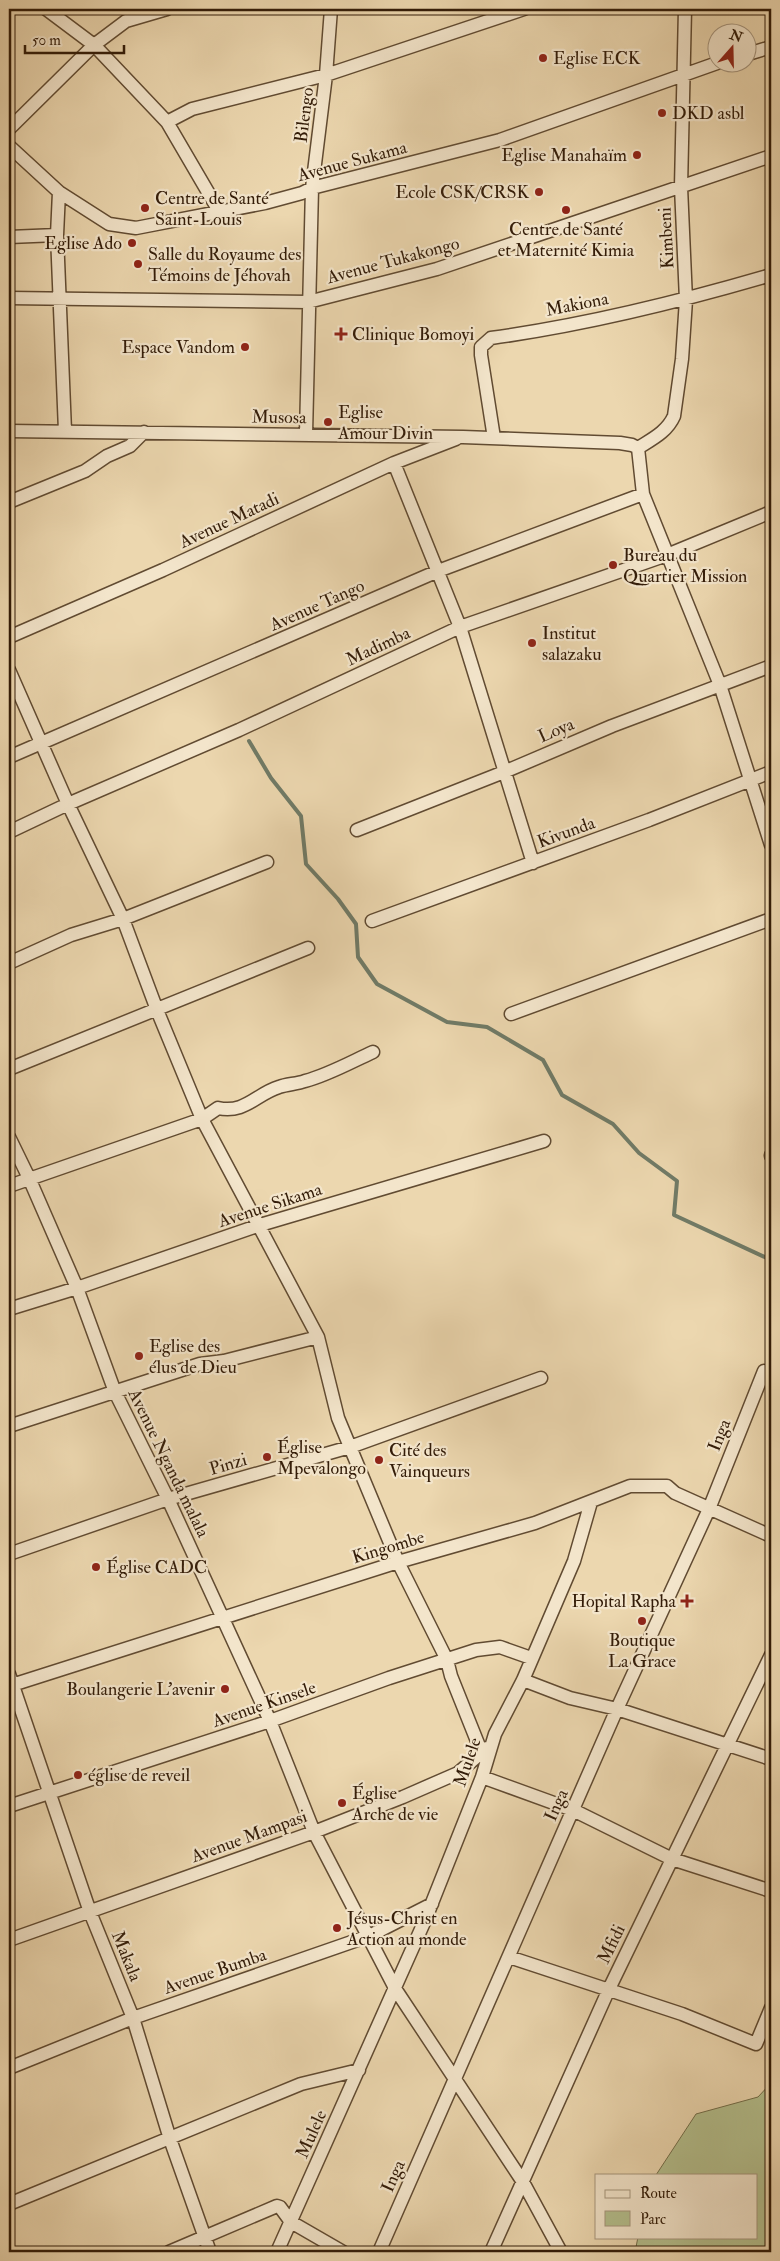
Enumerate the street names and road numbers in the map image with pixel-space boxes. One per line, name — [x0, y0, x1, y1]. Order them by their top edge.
street label: Bilengo — [290, 86, 319, 144]
street label: Avenue Sukama — [294, 136, 410, 187]
street label: Kimbeni — [653, 206, 680, 269]
street label: Avenue Tukakongo — [323, 232, 462, 289]
street label: Makiona — [544, 287, 611, 322]
street label: Musosa — [251, 406, 307, 429]
street label: Avenue Matadi — [175, 487, 283, 554]
street label: Avenue Tango — [265, 574, 369, 637]
street label: Madimba — [342, 621, 415, 671]
street label: Loya — [535, 712, 578, 748]
street label: Kivunda — [534, 811, 599, 854]
street label: Avenue Sikama — [214, 1178, 326, 1233]
street label: Avenue Nganda malala — [122, 1384, 215, 1542]
street label: Inga — [703, 1415, 736, 1455]
street label: Pinzi — [207, 1448, 250, 1481]
street label: Kingombe — [349, 1525, 428, 1569]
street label: Avenue Kinsele — [208, 1676, 320, 1733]
street label: Mulele — [448, 1734, 487, 1790]
street label: Inga — [539, 1785, 574, 1825]
street label: Avenue Mampasi — [187, 1805, 311, 1868]
street label: Mfidi — [592, 1921, 631, 1968]
street label: Makala — [106, 1928, 147, 1985]
street label: Avenue Bumba — [160, 1943, 270, 2000]
street label: Mulele — [291, 2106, 332, 2162]
street label: Inga — [376, 2156, 411, 2196]

